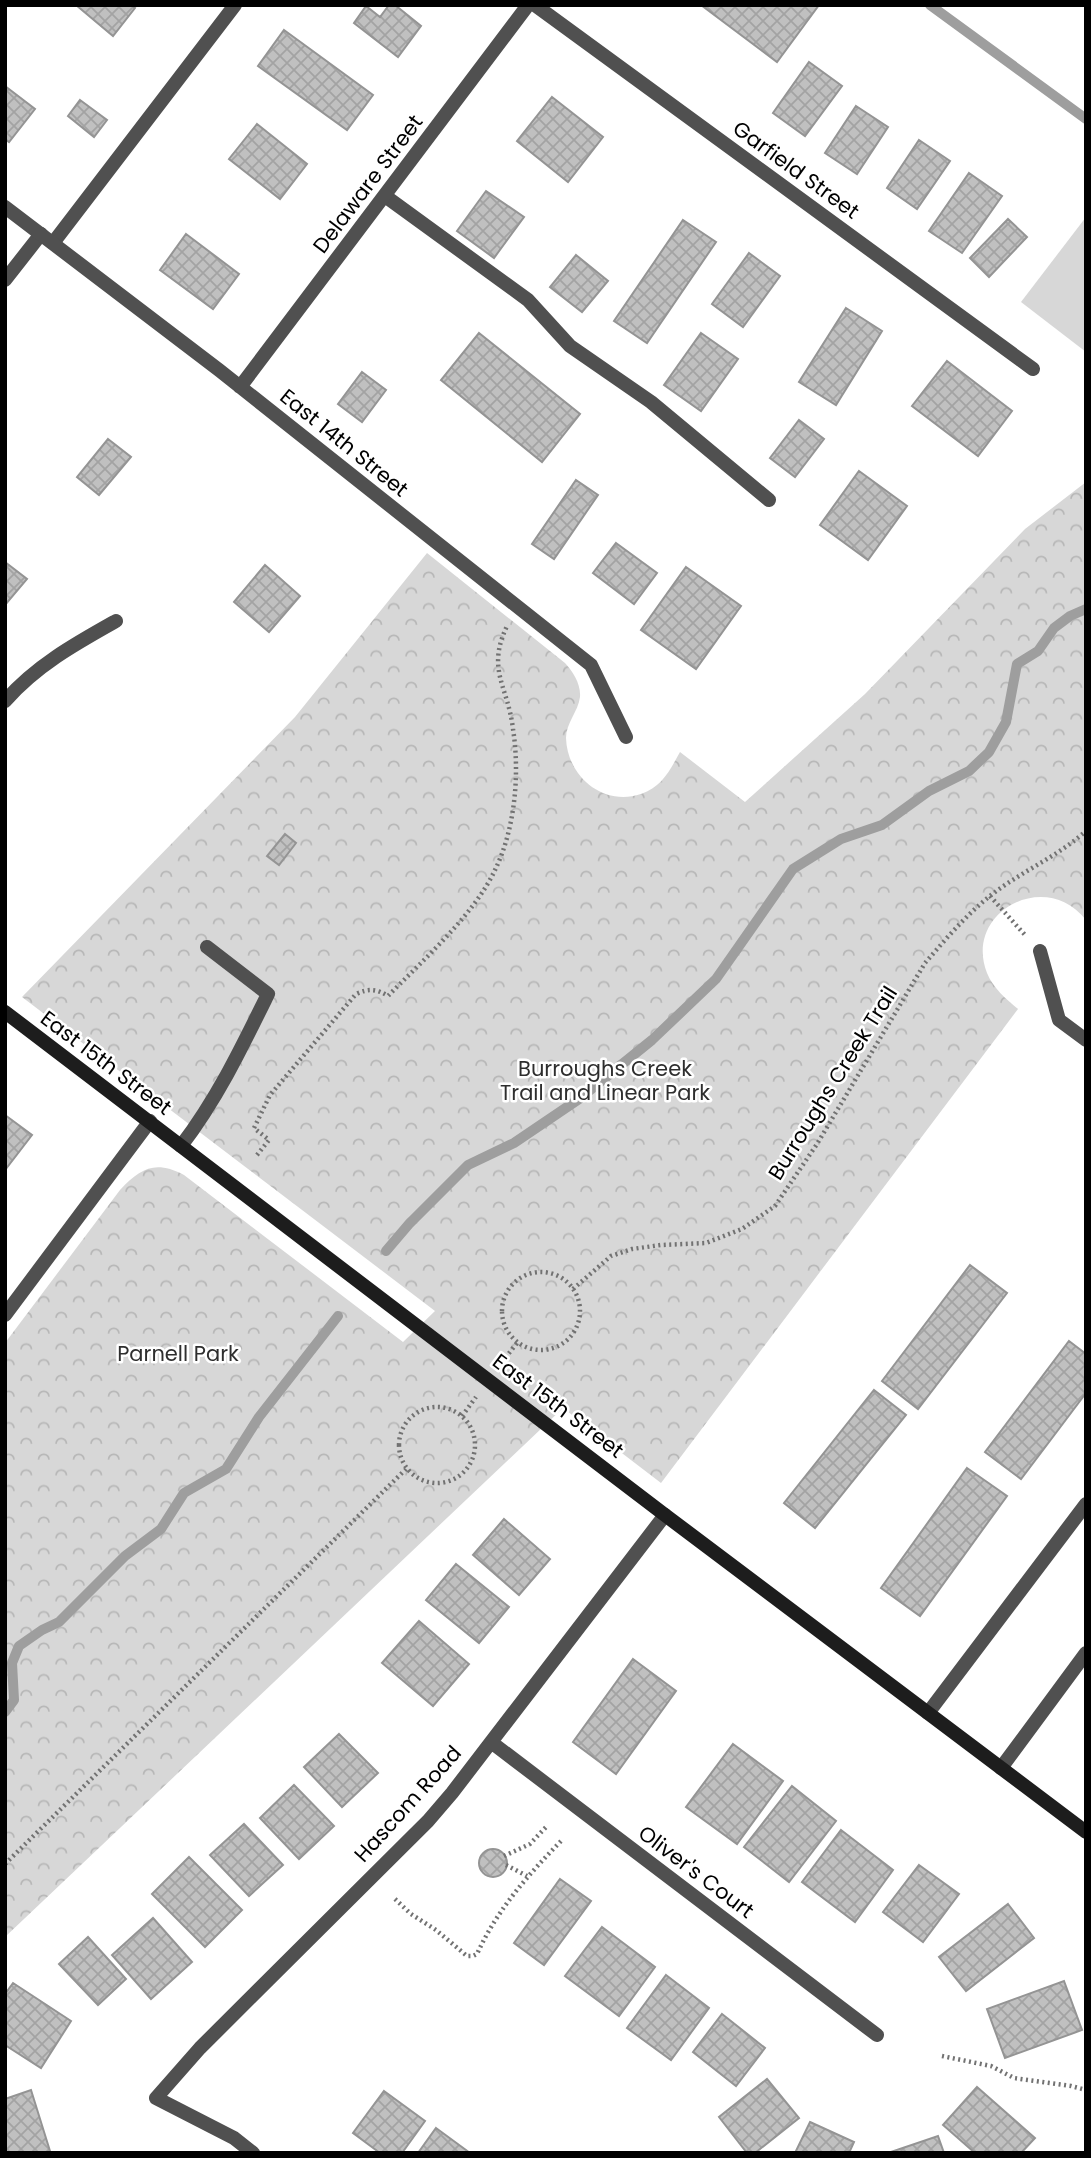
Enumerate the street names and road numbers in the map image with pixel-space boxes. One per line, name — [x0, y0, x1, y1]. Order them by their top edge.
street label: Delaware Street — [306, 108, 429, 259]
street label: Garfield Street — [727, 114, 865, 225]
street label: East 14th Street — [274, 382, 415, 503]
street label: Burroughs Creek Trail — [761, 980, 904, 1185]
street label: East 15th Street — [35, 1004, 178, 1122]
street label: East 15th Street — [487, 1347, 630, 1465]
street label: Hascom Road — [347, 1739, 468, 1868]
street label: Oliver's Court — [632, 1819, 760, 1925]

